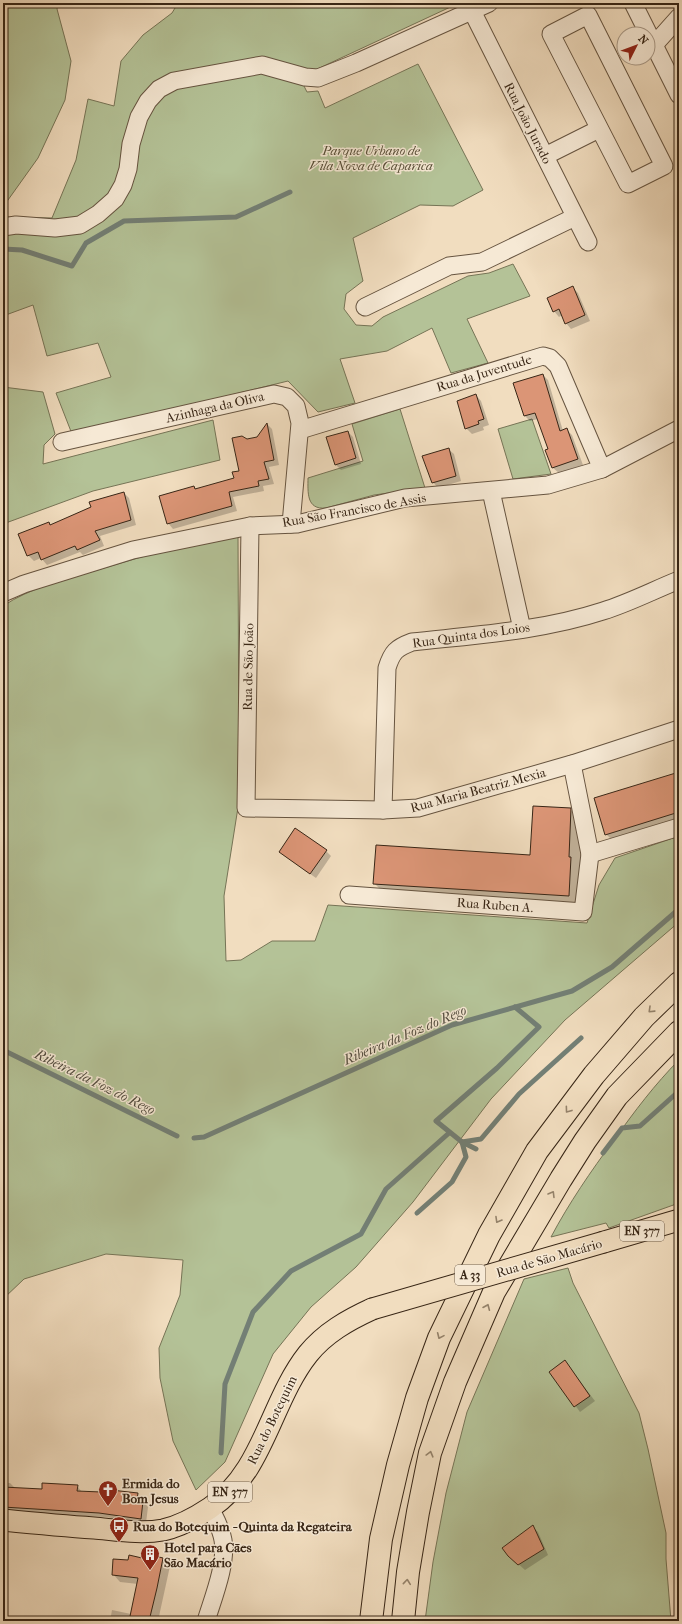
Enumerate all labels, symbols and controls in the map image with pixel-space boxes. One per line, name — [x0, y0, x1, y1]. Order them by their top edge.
north arrow — [616, 26, 656, 66]
text: N — [635, 32, 651, 48]
street label: Rua João Jurado — [501, 80, 555, 167]
park label: Parque Urbano de Vila Nova de Caparica — [309, 143, 433, 173]
street label: Rua da Juventude — [435, 351, 534, 395]
street label: Azinhaga da Oliva — [163, 388, 267, 426]
street label: Rua São Francisco de Assis — [281, 490, 427, 530]
street label: Rua Quinta dos Loios — [411, 619, 531, 651]
street label: Rua de São João — [240, 623, 256, 711]
street label: Rua Maria Beatriz Mexia — [409, 764, 548, 815]
street label: Rua Ruben A. — [456, 895, 534, 915]
water label: Ribeira da Foz do Rego — [340, 1001, 469, 1069]
one-way arrow — [648, 1005, 656, 1013]
water label: Ribeira da Foz do Rego — [31, 1045, 158, 1119]
one-way arrow — [566, 1106, 573, 1113]
one-way arrow — [547, 1191, 554, 1199]
one-way arrow — [496, 1215, 503, 1223]
road number: EN 377 — [620, 1221, 664, 1241]
street label: Rua de São Macário — [494, 1236, 604, 1280]
road number: A 33 — [455, 1265, 485, 1285]
one-way arrow — [483, 1304, 491, 1311]
one-way arrow — [437, 1332, 445, 1339]
street label: Rua do Botequim — [244, 1373, 300, 1467]
one-way arrow — [425, 1451, 434, 1458]
place label: Ermida do Bom Jesus — [122, 1476, 180, 1507]
church icon: Ermida do Bom Jesus — [97, 1479, 119, 1507]
road number: EN 377 — [208, 1482, 252, 1502]
bus stop icon: Rua do Botequim - Quinta da Regateira — [108, 1515, 130, 1543]
place label: Rua do Botequim - Quinta da Regateira — [133, 1519, 353, 1535]
place label: Hotel para Cães São Macário — [164, 1540, 252, 1570]
building icon: Hotel para Cães São Macário — [139, 1543, 161, 1571]
one-way arrow — [402, 1579, 411, 1585]

